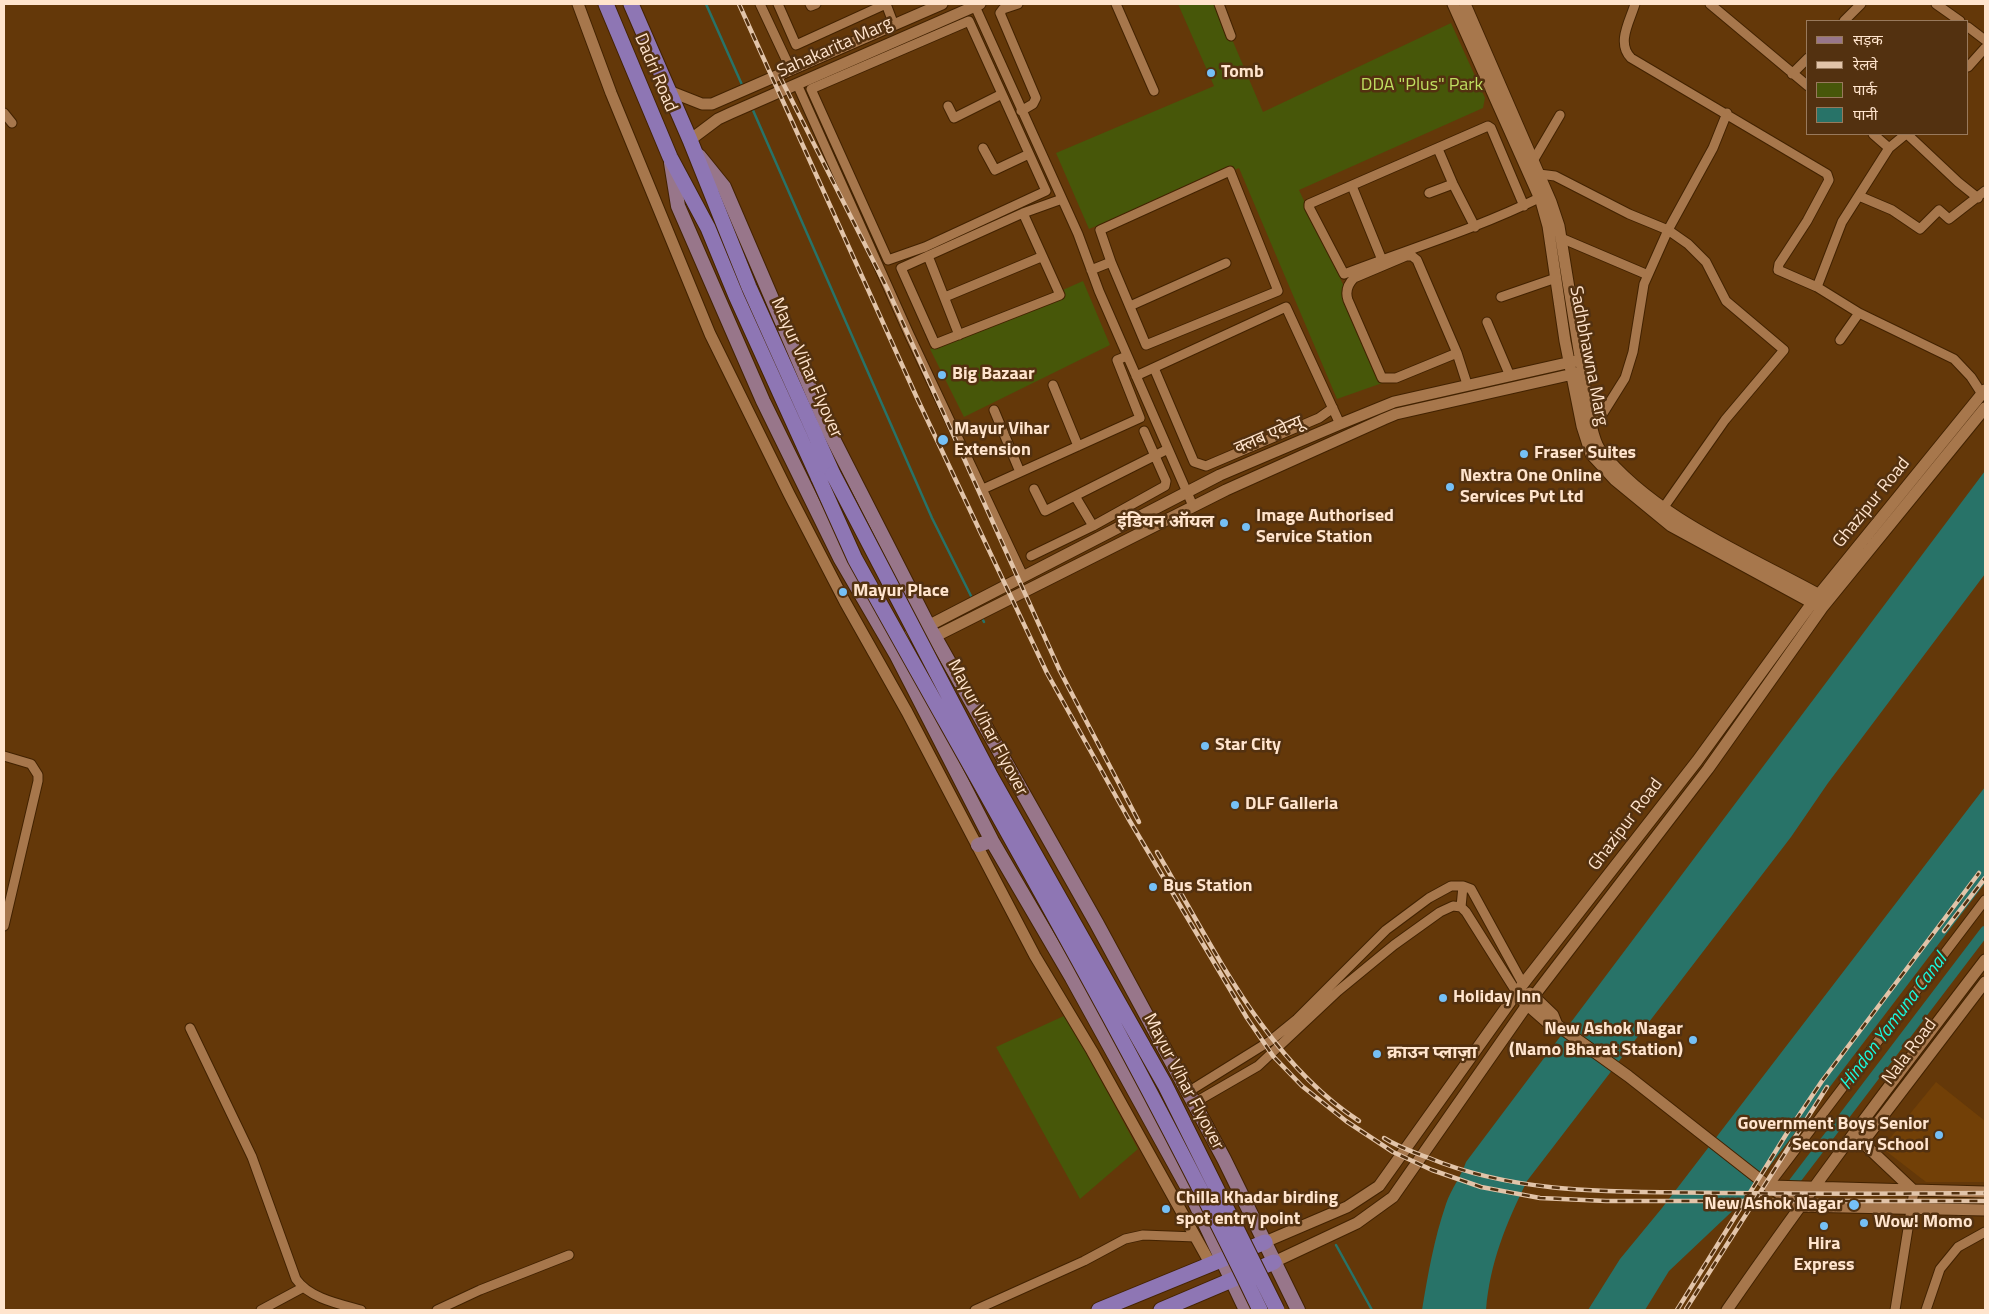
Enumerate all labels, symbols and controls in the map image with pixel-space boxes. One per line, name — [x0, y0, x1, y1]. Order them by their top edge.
street label: Sahakarita Marg — [774, 13, 896, 83]
legend — [1806, 20, 1969, 135]
text: सड़क — [1853, 28, 1883, 51]
street label: Dadri Road — [629, 30, 681, 116]
text: रेलवे — [1853, 53, 1878, 76]
place label: Tomb — [1221, 62, 1264, 84]
marker: Tomb — [1205, 67, 1217, 79]
park label: DDA "Plus" Park — [1361, 75, 1483, 97]
text: पार्क — [1853, 78, 1877, 101]
text: पानी — [1853, 103, 1878, 126]
street label: Sadhbhawna Marg — [1564, 284, 1612, 428]
street label: Mayur Vihar Flyover — [765, 295, 847, 441]
place label: Big Bazaar — [952, 364, 1035, 386]
marker: Big Bazaar — [936, 369, 948, 381]
street label: क्लब एवेन्यू — [1232, 412, 1306, 460]
place label: Mayur Vihar Extension — [954, 419, 1049, 462]
marker: Mayur Vihar Extension — [936, 433, 950, 447]
place label: Fraser Suites — [1534, 443, 1636, 465]
marker: Fraser Suites — [1518, 448, 1530, 460]
street label: Ghazipur Road — [1829, 453, 1915, 553]
place label: Nextra One Online Services Pvt Ltd — [1460, 466, 1602, 508]
marker: Nextra One Online Services Pvt Ltd — [1444, 481, 1456, 493]
place label: Image Authorised Service Station — [1256, 506, 1394, 548]
place label: इंडियन ऑयल — [1117, 512, 1214, 534]
marker: इंडियन ऑयल — [1218, 517, 1230, 529]
marker: Image Authorised Service Station — [1240, 521, 1252, 533]
place label: Mayur Place — [853, 581, 949, 603]
marker: Mayur Place — [837, 586, 849, 598]
street label: Mayur Vihar Flyover — [942, 656, 1032, 800]
place label: Star City — [1215, 735, 1281, 757]
marker: Star City — [1199, 740, 1211, 752]
street label: Ghazipur Road — [1584, 775, 1668, 875]
place label: DLF Galleria — [1245, 794, 1338, 816]
marker: DLF Galleria — [1229, 799, 1241, 811]
place label: Bus Station — [1163, 876, 1253, 898]
marker: Bus Station — [1147, 881, 1159, 893]
water label: Hindon Yamuna Canal — [1835, 949, 1953, 1095]
place label: Holiday Inn — [1453, 987, 1541, 1009]
marker: Holiday Inn — [1437, 992, 1449, 1004]
street label: Mayur Vihar Flyover — [1138, 1010, 1228, 1154]
street label: Nala Road — [1878, 1015, 1942, 1089]
place label: New Ashok Nagar (Namo Bharat Station) — [1509, 1019, 1683, 1062]
marker: New Ashok Nagar (Namo Bharat Station) — [1687, 1034, 1699, 1046]
place label: क्राउन प्लाज़ा — [1387, 1043, 1477, 1065]
marker: क्राउन प्लाज़ा — [1371, 1048, 1383, 1060]
place label: Government Boys Senior Secondary School — [1738, 1114, 1929, 1156]
marker: Government Boys Senior Secondary School — [1933, 1129, 1945, 1141]
place label: Chilla Khadar birding spot entry point — [1176, 1188, 1338, 1230]
place label: New Ashok Nagar — [1704, 1194, 1843, 1216]
marker: New Ashok Nagar — [1847, 1198, 1861, 1212]
marker: Chilla Khadar birding spot entry point — [1160, 1203, 1172, 1215]
place label: Wow! Momo — [1874, 1212, 1972, 1234]
marker: Wow! Momo — [1858, 1217, 1870, 1229]
marker: Hira Express — [1818, 1220, 1830, 1232]
place label: Hira Express — [1793, 1234, 1855, 1276]

